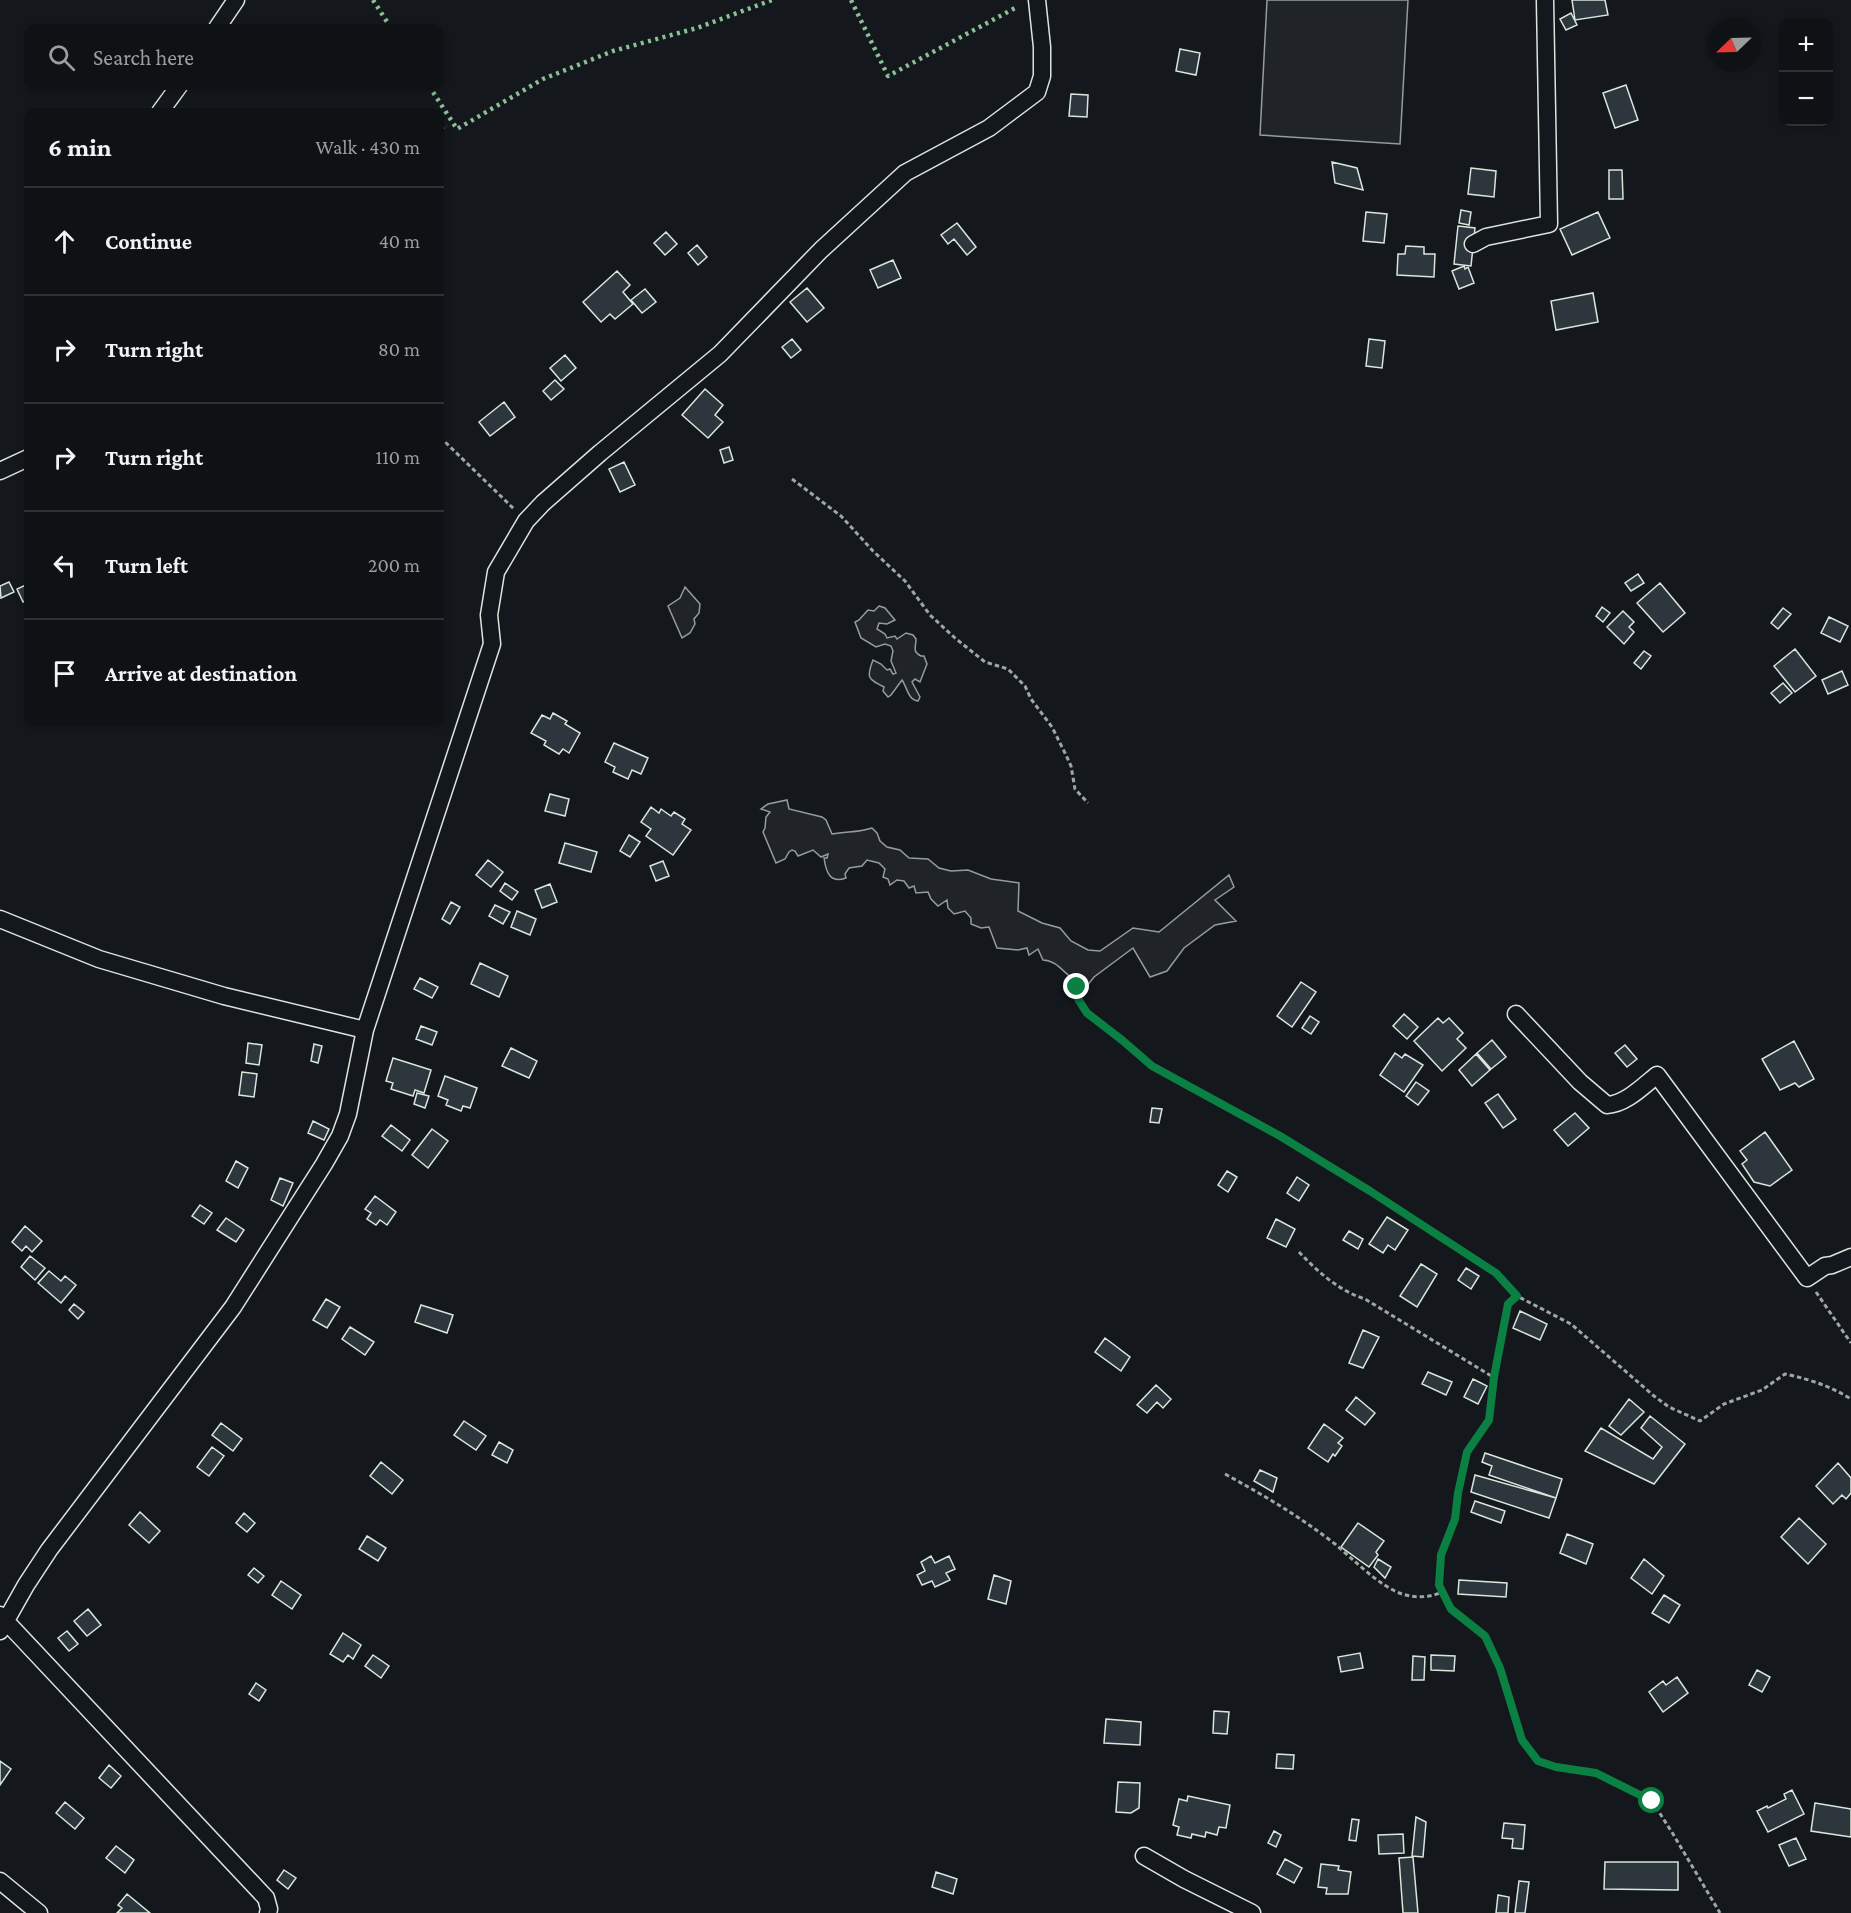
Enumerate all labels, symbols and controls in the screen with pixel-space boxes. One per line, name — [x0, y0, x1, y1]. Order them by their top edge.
north arrow — [1707, 18, 1761, 72]
map controls — [1779, 18, 1833, 126]
button: + — [1779, 18, 1833, 72]
search box — [24, 24, 444, 90]
icon: search — [45, 41, 78, 74]
text: Search here — [93, 45, 194, 70]
button: − — [1779, 72, 1833, 126]
text: 6 min — [48, 133, 112, 162]
text: Walk · 430 m — [316, 136, 420, 158]
icon: ahead — [48, 225, 81, 258]
text: Continue — [105, 229, 192, 254]
text: 40 m — [379, 230, 420, 252]
icon: right — [48, 333, 81, 366]
text: Turn right — [105, 337, 203, 362]
text: 80 m — [378, 338, 420, 360]
icon: right — [48, 441, 81, 474]
text: Turn right — [105, 445, 203, 470]
text: 110 m — [376, 446, 420, 468]
icon: left — [48, 549, 81, 582]
text: Turn left — [105, 553, 188, 578]
text: 200 m — [368, 554, 420, 576]
icon: arrive — [48, 657, 81, 690]
text: Arrive at destination — [105, 661, 297, 686]
route end — [1063, 973, 1089, 999]
route start — [1638, 1787, 1664, 1813]

